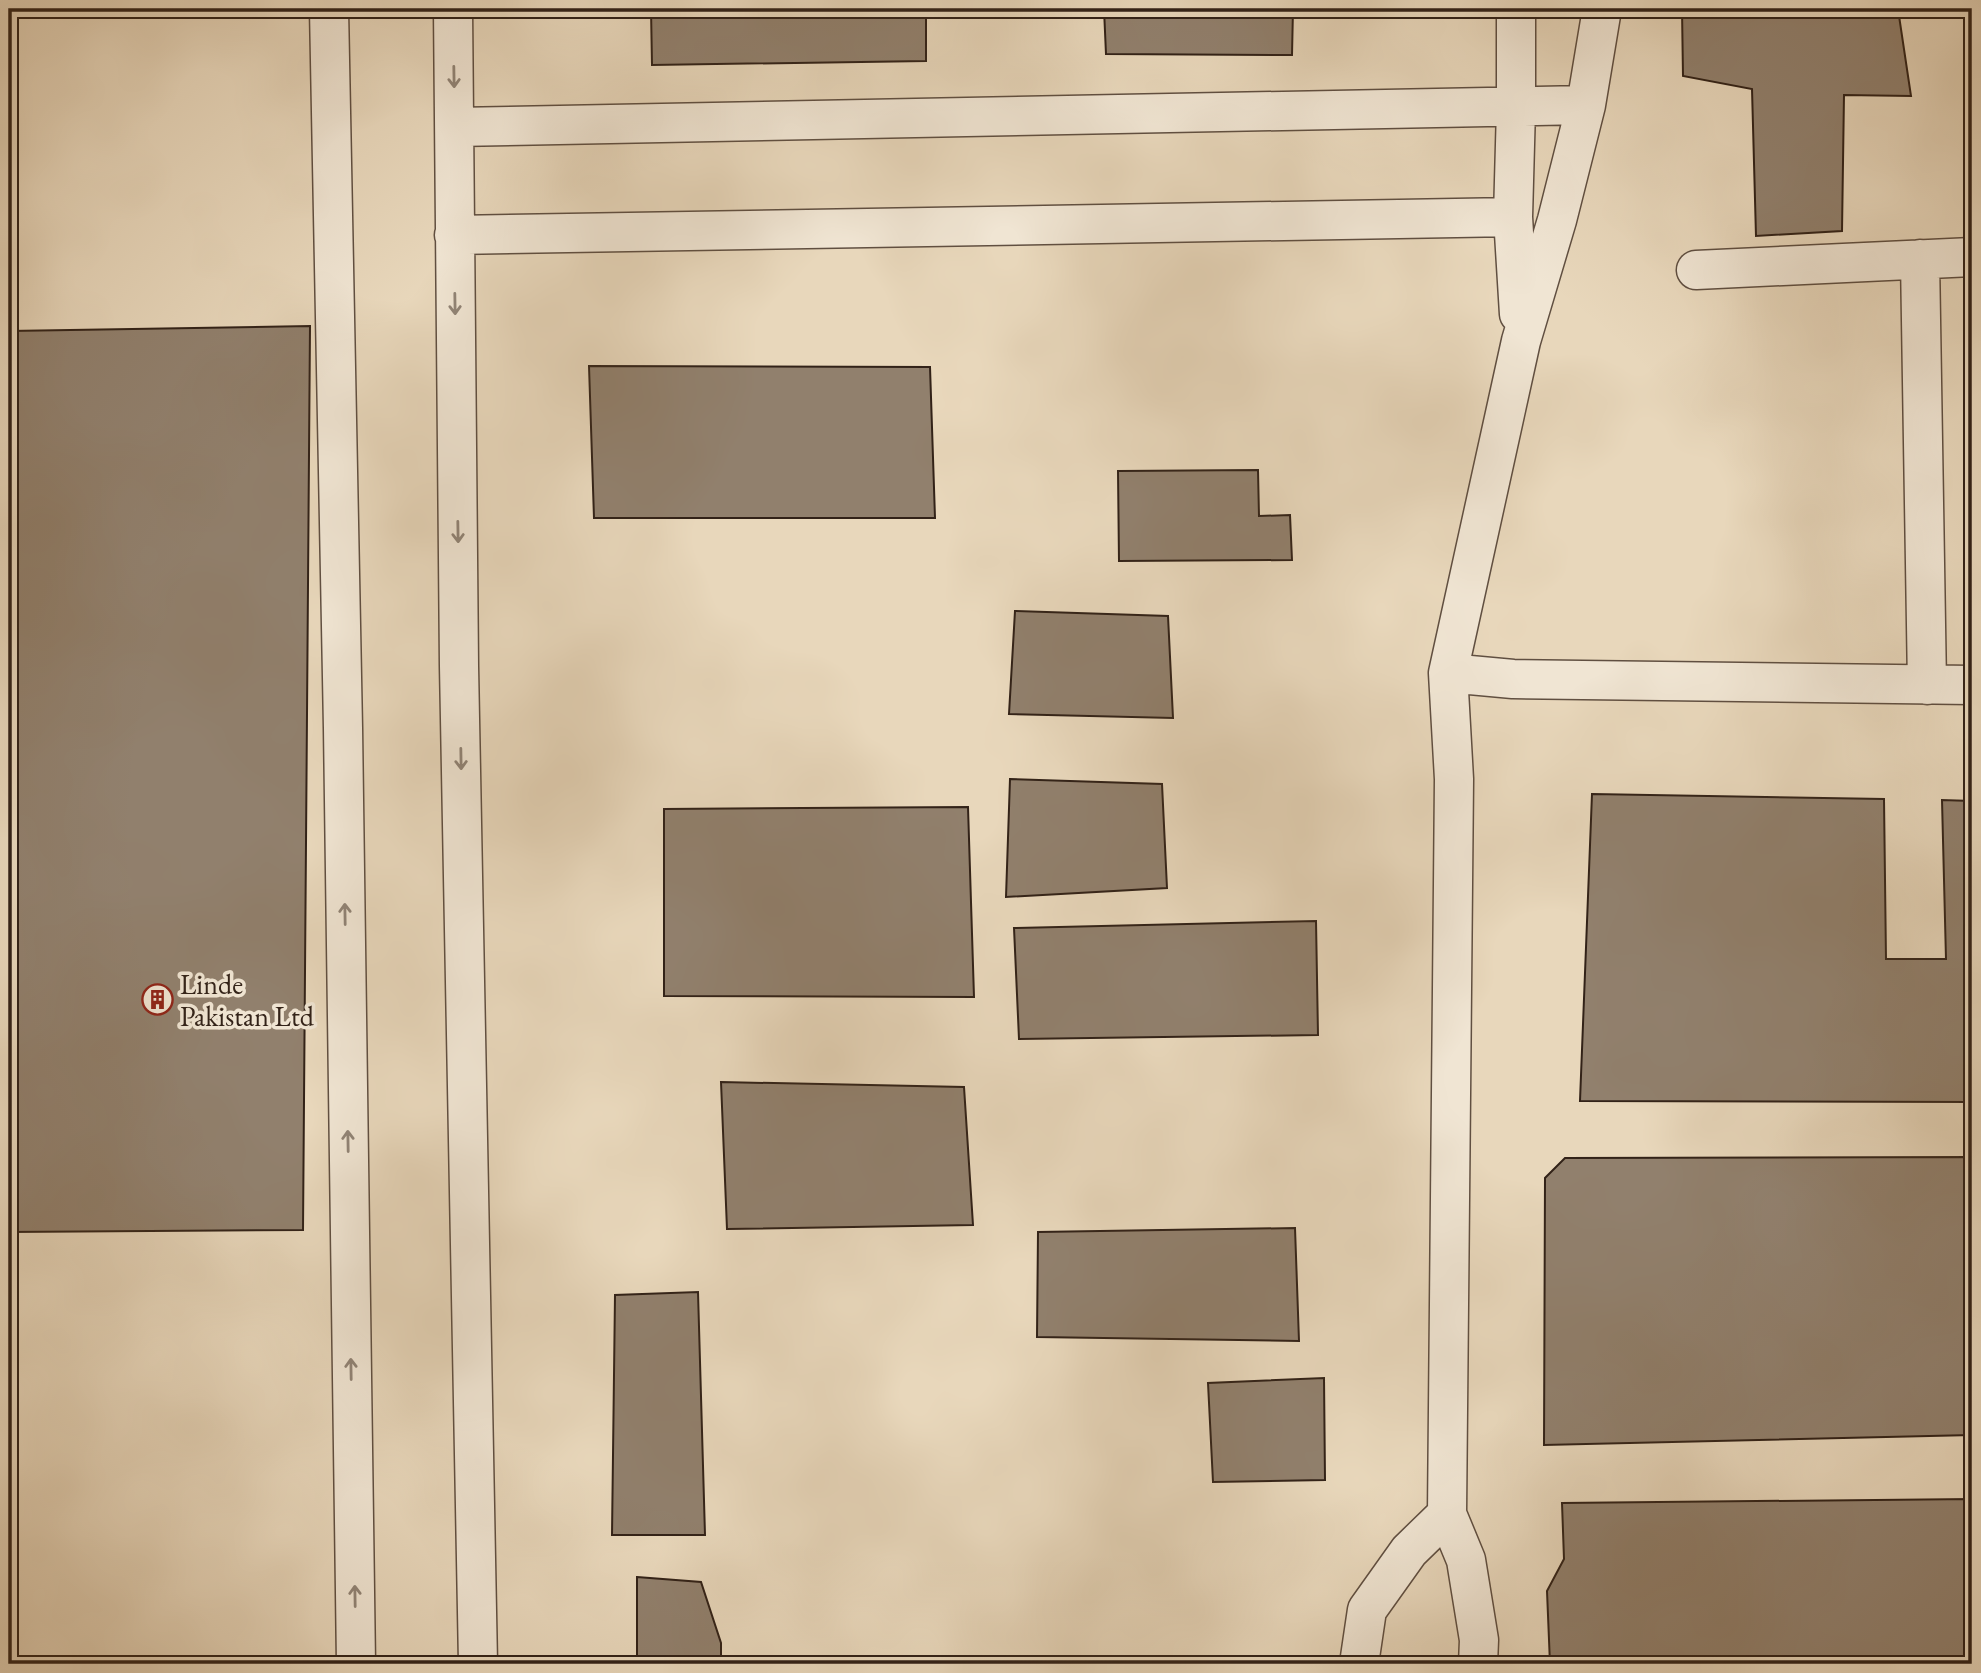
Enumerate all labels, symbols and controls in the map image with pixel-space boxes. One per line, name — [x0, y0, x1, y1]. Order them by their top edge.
one-way arrow — [447, 65, 461, 88]
one-way arrow — [448, 293, 462, 316]
one-way arrow — [451, 520, 464, 543]
one-way arrow — [454, 748, 468, 771]
one-way arrow — [338, 902, 352, 925]
place label: Linde Pakistan Ltd — [180, 966, 315, 1034]
building icon: Linde Pakistan Ltd — [140, 983, 174, 1017]
one-way arrow — [342, 1130, 355, 1153]
one-way arrow — [345, 1357, 358, 1380]
one-way arrow — [348, 1585, 361, 1608]

